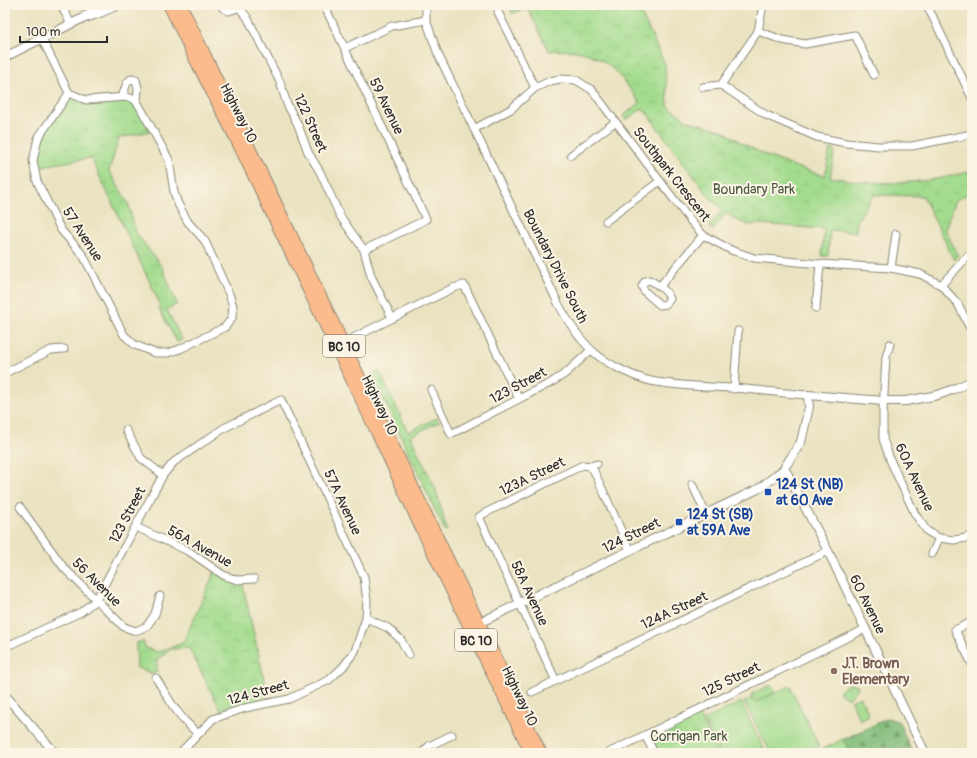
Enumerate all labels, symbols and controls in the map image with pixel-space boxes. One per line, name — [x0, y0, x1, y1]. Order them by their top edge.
scale bar — [20, 18, 107, 44]
text: 100 m — [26, 25, 61, 40]
street label: 59 Avenue — [366, 75, 408, 137]
street label: Highway 10 — [216, 80, 261, 146]
street label: 122 Street — [290, 91, 331, 155]
street label: Southpark Crescent — [629, 124, 714, 225]
park label: Boundary Park — [713, 181, 795, 198]
street label: 57 Avenue — [59, 204, 106, 265]
street label: Boundary Drive South — [519, 206, 592, 326]
road number: BC 10 — [323, 335, 365, 357]
street label: 123 Street — [487, 363, 550, 407]
street label: Highway 10 — [358, 372, 401, 438]
street label: 60A Avenue — [891, 441, 938, 514]
street label: 123A Street — [497, 453, 568, 500]
street label: 57A Avenue — [320, 467, 365, 538]
place label: 124 St (NB) at 60 Ave — [776, 476, 844, 509]
street label: 123 Street — [105, 484, 150, 546]
marker: 124 St (NB) at 60 Ave — [763, 487, 773, 497]
place label: 124 St (SB) at 59A Ave — [687, 506, 754, 539]
street label: 124 Street — [599, 514, 663, 557]
marker: 124 St (SB) at 59A Ave — [674, 517, 684, 527]
street label: 56A Avenue — [165, 522, 235, 571]
street label: 56 Avenue — [69, 554, 125, 610]
street label: 58A Avenue — [507, 558, 552, 629]
street label: 60 Avenue — [846, 572, 889, 637]
street label: 124A Street — [638, 587, 711, 633]
road number: BC 10 — [455, 629, 497, 651]
place label: J.T. Brown Elementary — [842, 655, 909, 688]
street label: 125 Street — [700, 658, 763, 701]
street label: Highway 10 — [498, 663, 541, 729]
marker: J.T. Brown Elementary — [829, 666, 839, 676]
street label: 124 Street — [226, 676, 291, 709]
park label: Corrigan Park — [650, 728, 728, 745]

